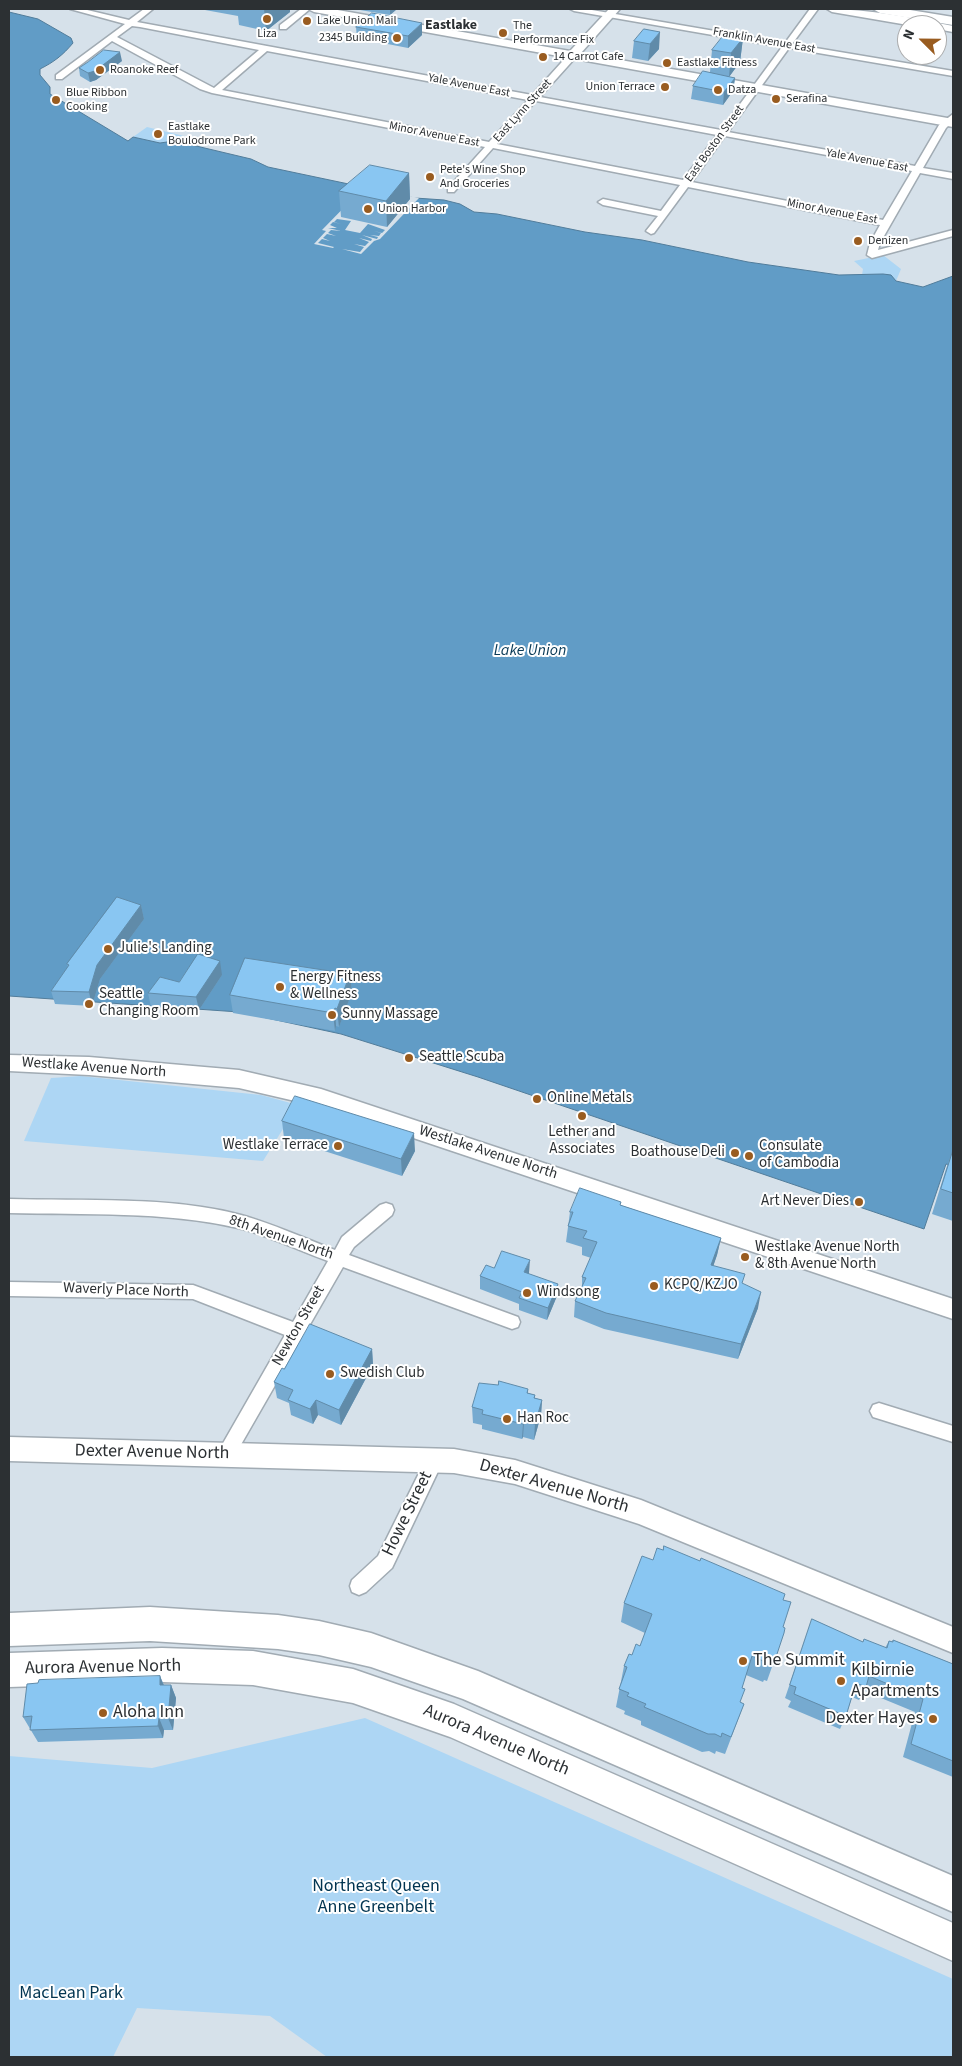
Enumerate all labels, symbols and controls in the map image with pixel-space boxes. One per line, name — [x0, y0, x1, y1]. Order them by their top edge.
marker: Liza — [261, 13, 273, 25]
place label: Lake Union Mail — [317, 14, 396, 28]
marker: Lake Union Mail — [301, 15, 313, 27]
north arrow — [897, 15, 947, 65]
district label: Eastlake — [425, 18, 477, 34]
place label: The Performance Fix — [513, 19, 594, 47]
street label: Franklin Avenue East — [712, 25, 816, 57]
text: N — [898, 26, 920, 43]
place label: Liza — [257, 27, 277, 41]
marker: The Performance Fix — [497, 27, 509, 39]
place label: 2345 Building — [319, 31, 387, 45]
marker: 2345 Building — [391, 32, 403, 44]
place label: 14 Carrot Cafe — [553, 50, 623, 64]
marker: 14 Carrot Cafe — [537, 51, 549, 63]
place label: Eastlake Fitness — [677, 56, 757, 70]
marker: Eastlake Fitness — [661, 57, 673, 69]
place label: Roanoke Reef — [110, 63, 178, 77]
marker: Roanoke Reef — [94, 64, 106, 76]
street label: Yale Avenue East — [427, 71, 511, 101]
street label: East Lynn Street — [491, 76, 555, 146]
place label: Union Terrace — [585, 80, 655, 94]
marker: Union Terrace — [659, 81, 671, 93]
place label: Datza — [728, 83, 756, 97]
marker: Datza — [712, 84, 724, 96]
place label: Blue Ribbon Cooking — [66, 86, 127, 114]
place label: Serafina — [786, 92, 827, 106]
marker: Serafina — [770, 93, 782, 105]
marker: Blue Ribbon Cooking — [50, 94, 62, 106]
street label: East Boston Street — [682, 103, 748, 185]
street label: Minor Avenue East — [388, 119, 480, 151]
place label: Eastlake Boulodrome Park — [168, 120, 256, 148]
marker: Eastlake Boulodrome Park — [152, 128, 164, 140]
street label: Yale Avenue East — [825, 146, 909, 176]
place label: Pete's Wine Shop And Groceries — [440, 163, 526, 191]
marker: Pete's Wine Shop And Groceries — [424, 171, 436, 183]
street label: Minor Avenue East — [786, 196, 878, 228]
place label: Union Harbor — [378, 202, 446, 216]
marker: Union Harbor — [362, 203, 374, 215]
place label: Denizen — [868, 234, 908, 248]
marker: Denizen — [852, 235, 864, 247]
water label: Lake Union — [494, 641, 566, 661]
place label: Julie's Landing — [118, 940, 212, 958]
marker: Julie's Landing — [102, 943, 114, 955]
place label: Energy Fitness & Wellness — [290, 969, 381, 1004]
marker: Energy Fitness & Wellness — [274, 981, 286, 993]
place label: Seattle Changing Room — [99, 986, 199, 1021]
marker: Seattle Changing Room — [83, 998, 95, 1010]
place label: Sunny Massage — [342, 1006, 438, 1024]
marker: Sunny Massage — [326, 1009, 338, 1021]
place label: Seattle Scuba — [419, 1049, 504, 1067]
marker: Seattle Scuba — [403, 1052, 415, 1064]
street label: Westlake Avenue North — [21, 1054, 167, 1082]
place label: Online Metals — [547, 1090, 632, 1108]
marker: Online Metals — [531, 1093, 543, 1105]
marker: Lether and Associates — [576, 1110, 588, 1122]
street label: Westlake Avenue North — [416, 1122, 560, 1184]
place label: Lether and Associates — [548, 1124, 616, 1159]
place label: Westlake Terrace — [223, 1137, 328, 1155]
place label: Consulate of Cambodia — [759, 1138, 839, 1173]
marker: Westlake Terrace — [332, 1140, 344, 1152]
place label: Boathouse Deli — [630, 1144, 725, 1162]
marker: Boathouse Deli — [729, 1147, 741, 1159]
marker: Consulate of Cambodia — [743, 1150, 755, 1162]
place label: Art Never Dies — [761, 1193, 849, 1211]
marker: Art Never Dies — [853, 1196, 865, 1208]
street label: 8th Avenue North — [226, 1212, 336, 1264]
place label: Westlake Avenue North & 8th Avenue North — [755, 1239, 900, 1274]
marker: Westlake Avenue North & 8th Avenue North — [739, 1251, 751, 1263]
place label: KCPQ/KZJO — [664, 1277, 738, 1295]
street label: Waverly Place North — [63, 1280, 189, 1302]
marker: KCPQ/KZJO — [648, 1280, 660, 1292]
street label: Newton Street — [269, 1283, 329, 1369]
place label: Windsong — [537, 1284, 599, 1302]
marker: Windsong — [521, 1287, 533, 1299]
place label: Swedish Club — [340, 1365, 424, 1383]
marker: Swedish Club — [324, 1368, 336, 1380]
place label: Han Roc — [517, 1410, 569, 1428]
marker: Han Roc — [501, 1413, 513, 1425]
street label: Dexter Avenue North — [74, 1441, 230, 1465]
street label: Dexter Avenue North — [477, 1455, 631, 1519]
street label: Howe Street — [378, 1468, 438, 1560]
place label: The Summit — [753, 1650, 845, 1672]
marker: The Summit — [737, 1655, 749, 1667]
street label: Aurora Avenue North — [25, 1656, 181, 1680]
place label: Kilbirnie Apartments — [851, 1660, 939, 1702]
marker: Kilbirnie Apartments — [835, 1675, 847, 1687]
street label: Aurora Avenue North — [420, 1701, 572, 1781]
place label: Aloha Inn — [113, 1702, 184, 1724]
marker: Aloha Inn — [97, 1707, 109, 1719]
place label: Dexter Hayes — [825, 1708, 923, 1730]
marker: Dexter Hayes — [927, 1713, 939, 1725]
park label: Northeast Queen Anne Greenbelt — [312, 1876, 440, 1918]
park label: MacLean Park — [19, 1983, 123, 2005]

